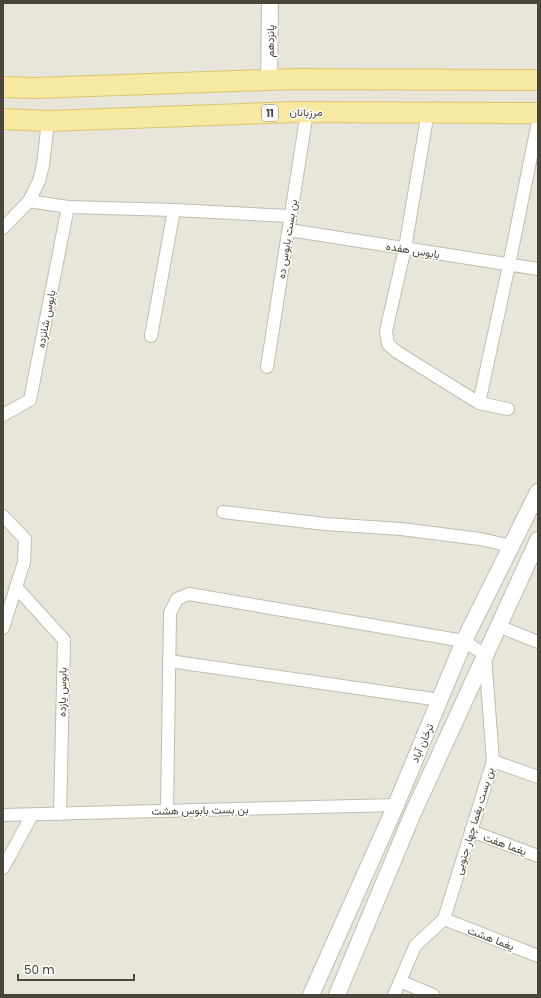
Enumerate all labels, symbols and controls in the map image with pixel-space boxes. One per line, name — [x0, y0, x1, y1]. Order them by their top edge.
street label: پانزدهم — [262, 25, 278, 57]
street label: مرزبانان — [289, 104, 323, 120]
road number: 11 — [262, 105, 278, 121]
street label: بن بست بابوس ده — [273, 198, 301, 280]
street label: بابوس هفده — [385, 238, 441, 262]
street label: بابوس شانزده — [33, 289, 59, 349]
street label: بابوس یازده — [54, 667, 70, 717]
street label: ترخان آباد — [407, 720, 438, 765]
street label: بن بست یغما چهار جنوبی — [450, 765, 498, 877]
street label: بن بست بابوس هشت — [151, 801, 249, 819]
street label: یغما هفت — [481, 829, 529, 859]
street label: یغما هشت — [465, 922, 517, 954]
scale bar — [18, 956, 134, 982]
text: 50 m — [24, 961, 55, 978]

